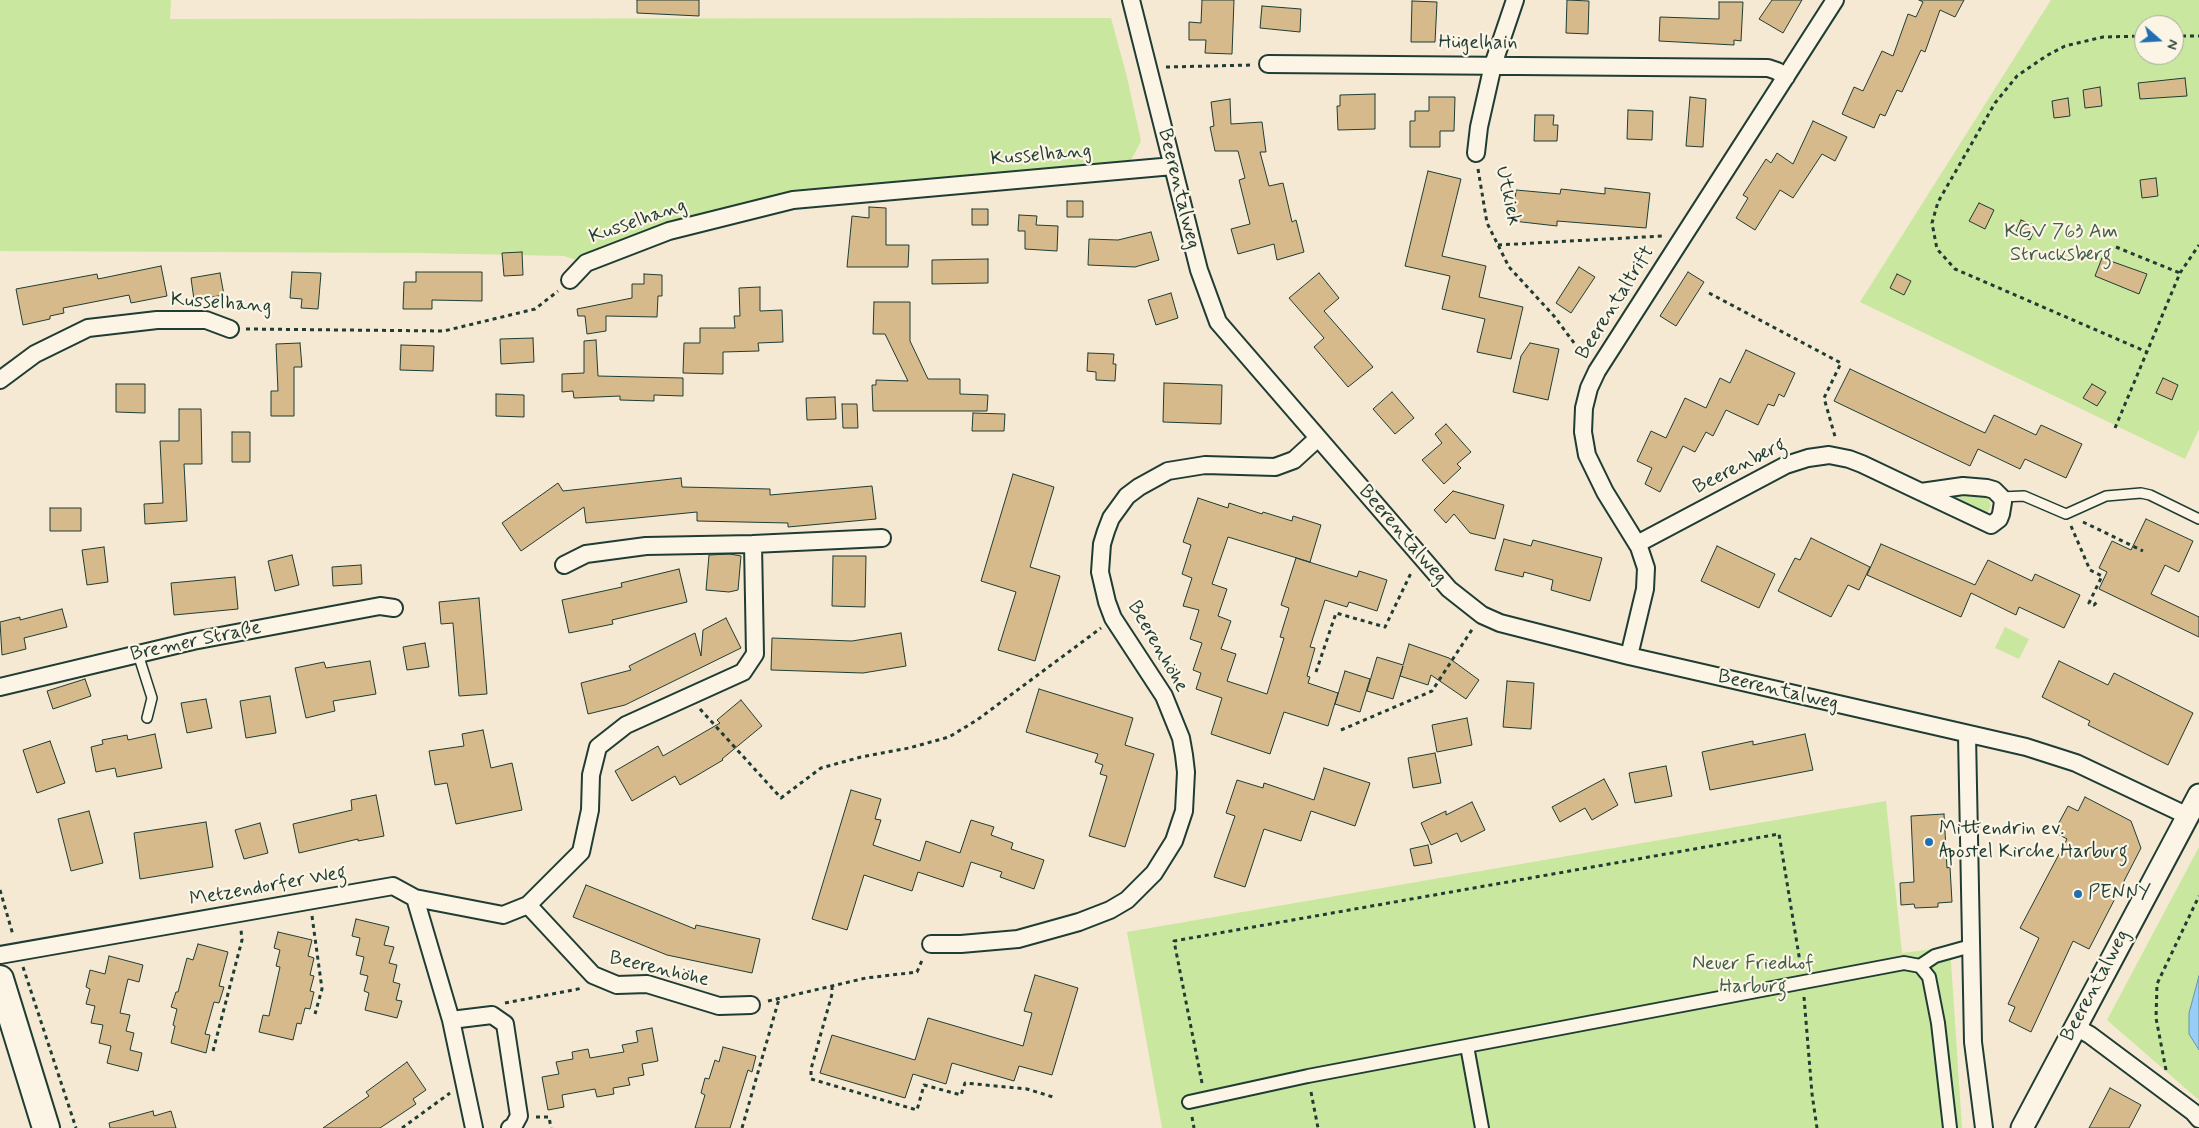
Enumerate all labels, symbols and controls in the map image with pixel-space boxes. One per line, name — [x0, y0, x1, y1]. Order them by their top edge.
north arrow — [2134, 15, 2184, 65]
street label: Hügelhain — [1439, 32, 1517, 56]
text: N — [2162, 37, 2182, 52]
street label: Beerentalweg — [1151, 126, 1205, 252]
street label: Kusselhang — [990, 140, 1092, 172]
street label: Utkiek — [1489, 164, 1525, 228]
street label: Kusselhang — [586, 194, 690, 250]
park label: KGV 763 Am Strucksberg — [2004, 221, 2118, 268]
street label: Beerentaltrift — [1571, 242, 1661, 364]
street label: Kusselhang — [170, 289, 272, 319]
street label: Beerenberg — [1690, 433, 1790, 501]
street label: Beerentalweg — [1353, 481, 1451, 589]
street label: Beerenhöhe — [1121, 597, 1193, 697]
street label: Bremer Straße — [128, 616, 264, 668]
street label: Beerentalweg — [1715, 665, 1841, 717]
place label: Mittendrin ev. Apostel Kirche Harburg — [1939, 818, 2128, 865]
marker: Mittendrin ev. Apostel Kirche Harburg — [1923, 836, 1935, 848]
street label: Metzendorfer Weg — [188, 861, 348, 913]
place label: PENNY — [2088, 882, 2151, 906]
marker: PENNY — [2072, 888, 2084, 900]
street label: Beerentalweg — [2057, 926, 2135, 1046]
street label: Beerenhöhe — [607, 947, 711, 993]
park label: Neuer Friedhof Harburg — [1692, 953, 1814, 1000]

